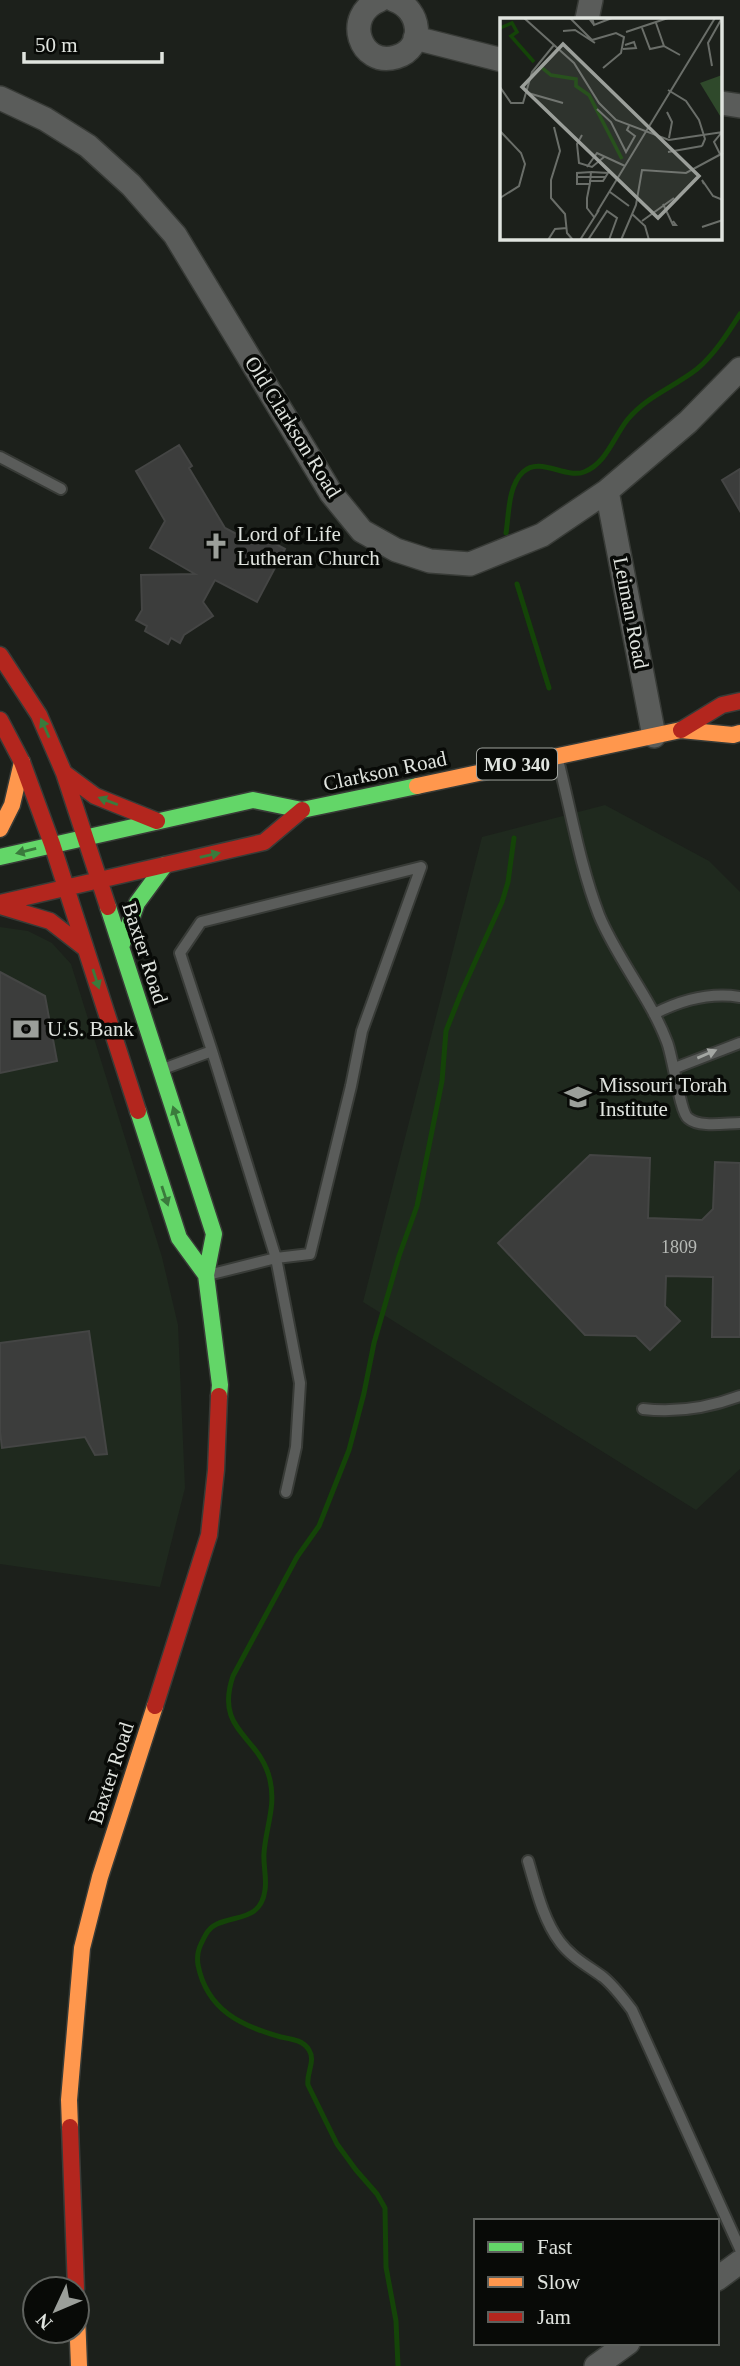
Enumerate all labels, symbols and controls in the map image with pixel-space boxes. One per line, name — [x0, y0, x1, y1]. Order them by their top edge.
inset map — [500, 18, 722, 240]
scale bar — [24, 21, 163, 65]
text: 50 m — [35, 33, 78, 57]
street label: Old Clarkson Road — [240, 352, 346, 503]
place label: Lord of Life Lutheran Church — [237, 522, 380, 570]
church icon: Lord of Life Lutheran Church — [201, 531, 231, 561]
street label: Leiman Road — [608, 555, 654, 672]
one-way arrow — [39, 717, 50, 738]
street label: Clarkson Road — [321, 746, 449, 796]
road number: MO 340 — [477, 748, 557, 779]
one-way arrow — [98, 796, 119, 807]
one-way arrow — [15, 845, 37, 856]
one-way arrow — [199, 849, 221, 860]
street label: Baxter Road — [117, 899, 173, 1007]
one-way arrow — [91, 969, 102, 990]
bank icon: U.S. Bank — [11, 1014, 41, 1044]
place label: U.S. Bank — [47, 1017, 134, 1041]
one-way arrow — [697, 1049, 718, 1060]
place label: Missouri Torah Institute — [599, 1073, 728, 1121]
school or university icon: Missouri Torah Institute — [563, 1082, 593, 1112]
one-way arrow — [170, 1105, 180, 1126]
one-way arrow — [161, 1185, 171, 1206]
house number: 1809 — [661, 1237, 697, 1257]
street label: Baxter Road — [83, 1719, 139, 1827]
legend — [474, 2219, 719, 2345]
text: Fast — [537, 2235, 572, 2259]
text: Slow — [537, 2270, 581, 2294]
north arrow — [21, 2275, 91, 2345]
text: Jam — [537, 2305, 571, 2329]
text: N — [32, 2309, 56, 2334]

